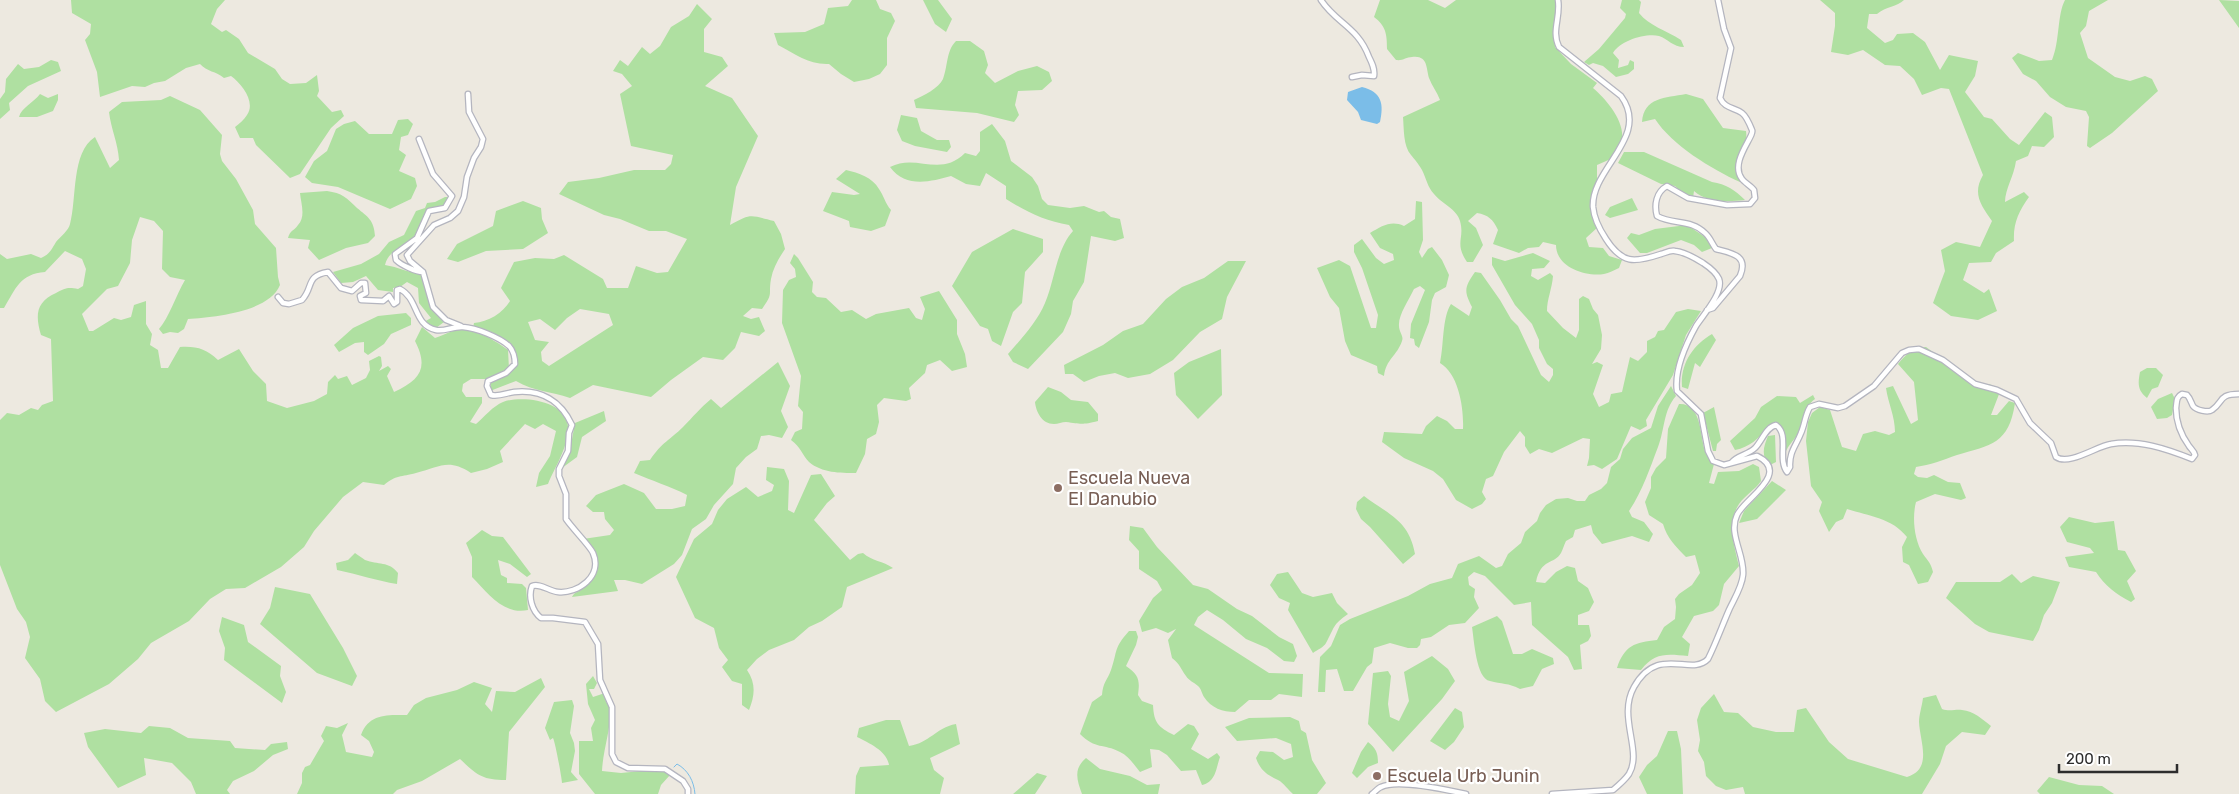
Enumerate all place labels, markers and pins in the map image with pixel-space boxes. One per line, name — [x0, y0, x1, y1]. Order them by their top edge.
place label: Escuela Nueva El Danubio — [1068, 467, 1190, 510]
marker: Escuela Nueva El Danubio — [1052, 482, 1064, 494]
place label: Escuela Urb Junin — [1387, 765, 1540, 787]
marker: Escuela Urb Junin — [1371, 770, 1383, 782]

